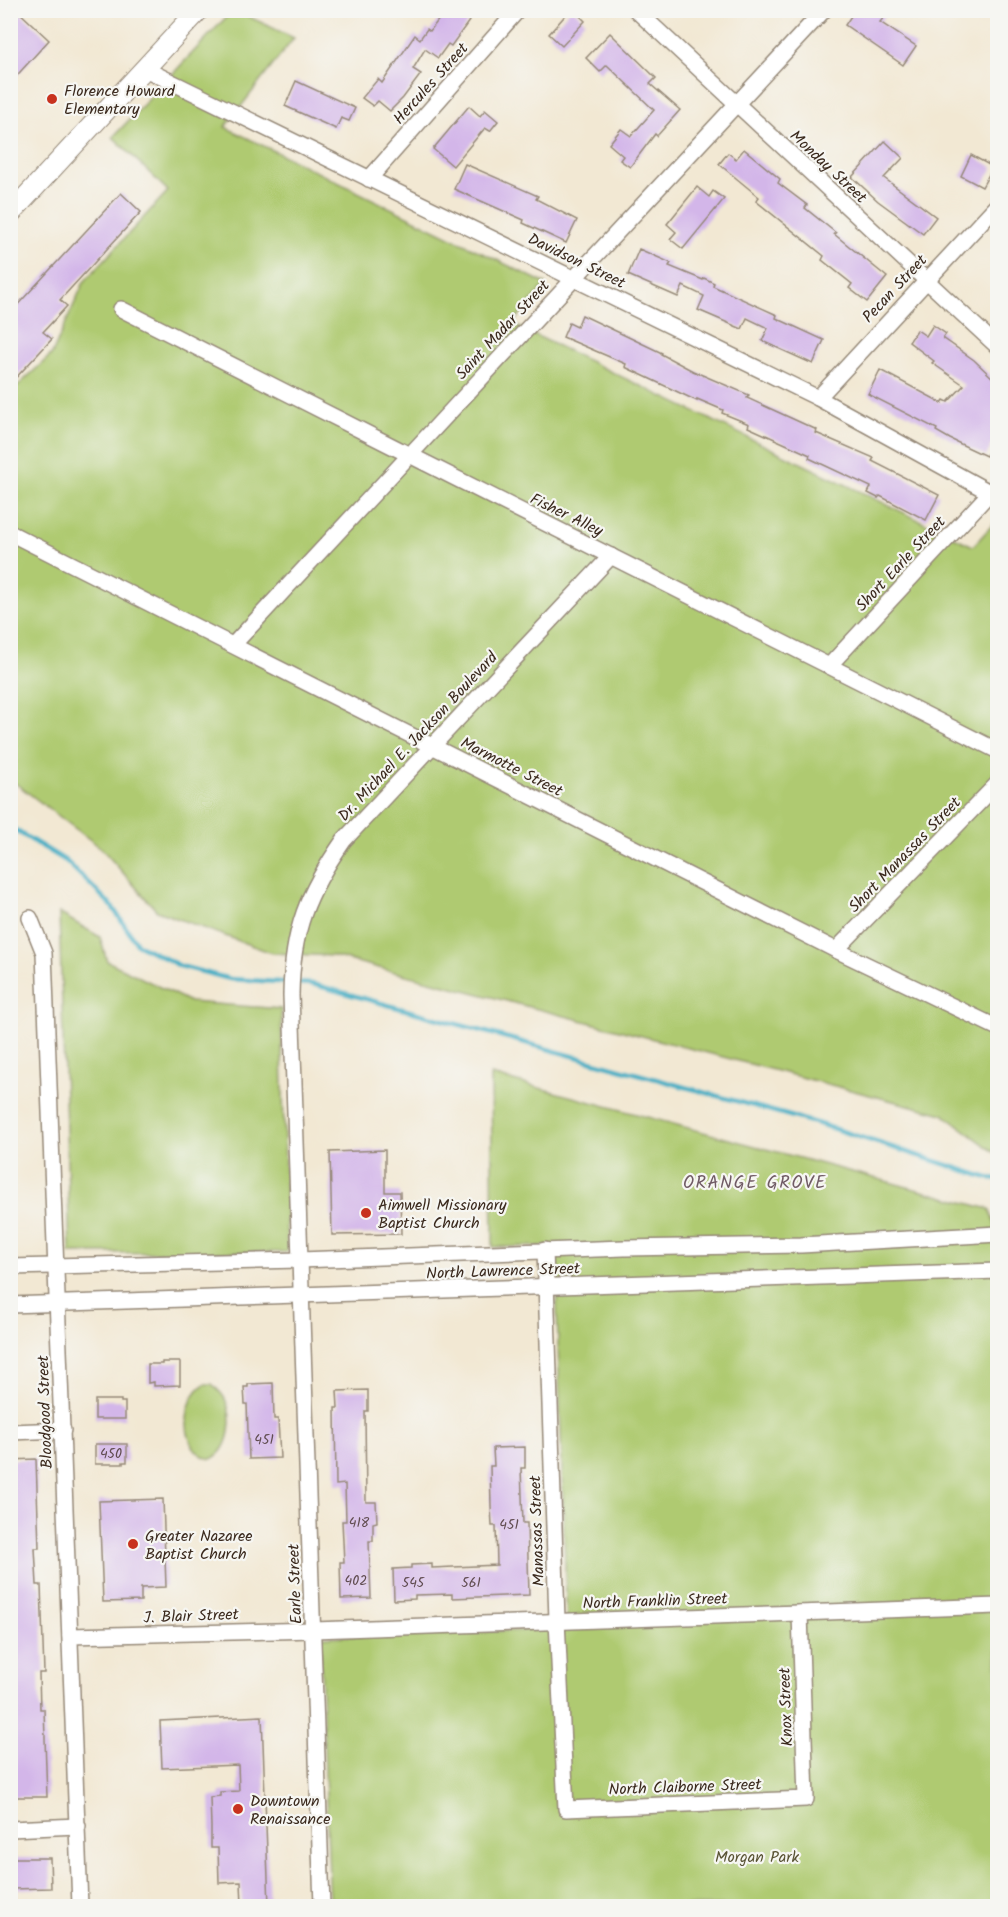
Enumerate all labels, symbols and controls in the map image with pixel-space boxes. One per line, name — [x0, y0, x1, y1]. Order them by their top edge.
street label: Hercules Street — [387, 37, 475, 131]
place label: Florence Howard Elementary — [64, 79, 176, 122]
marker: Florence Howard Elementary — [45, 92, 59, 106]
street label: Monday Street — [783, 124, 873, 210]
street label: Davidson Street — [523, 227, 630, 296]
street label: Pecan Street — [857, 248, 934, 329]
street label: Saint Madar Street — [450, 274, 557, 386]
street label: Fisher Alley — [525, 487, 608, 544]
street label: Short Earle Street — [850, 510, 953, 617]
street label: Dr. Michael E. Jackson Boulevard — [332, 645, 505, 828]
street label: Marmotte Street — [456, 731, 568, 804]
street label: Short Manassas Street — [843, 791, 968, 919]
district label: ORANGE GROVE — [683, 1169, 827, 1198]
place label: Aimwell Missionary Baptist Church — [378, 1193, 507, 1236]
marker: Aimwell Missionary Baptist Church — [359, 1206, 373, 1220]
street label: North Lawrence Street — [426, 1256, 581, 1287]
street label: Bloodgood Street — [31, 1354, 60, 1469]
house number: 451 — [254, 1429, 274, 1451]
house number: 450 — [100, 1443, 122, 1465]
street label: Manassas Street — [523, 1474, 552, 1587]
house number: 418 — [349, 1512, 370, 1534]
house number: 451 — [499, 1514, 519, 1536]
place label: Greater Nazaree Baptist Church — [145, 1524, 252, 1567]
marker: Greater Nazaree Baptist Church — [126, 1537, 140, 1551]
street label: Earle Street — [282, 1543, 309, 1625]
house number: 402 — [345, 1570, 367, 1592]
house number: 545 — [402, 1572, 426, 1594]
house number: 561 — [461, 1572, 481, 1594]
street label: North Franklin Street — [582, 1586, 729, 1617]
street label: J. Blair Street — [143, 1602, 240, 1631]
street label: Knox Street — [773, 1666, 800, 1747]
street label: North Claiborne Street — [608, 1772, 763, 1803]
place label: Downtown Renaissance — [250, 1789, 330, 1832]
marker: Downtown Renaissance — [231, 1802, 245, 1816]
park label: Morgan Park — [715, 1845, 800, 1870]

